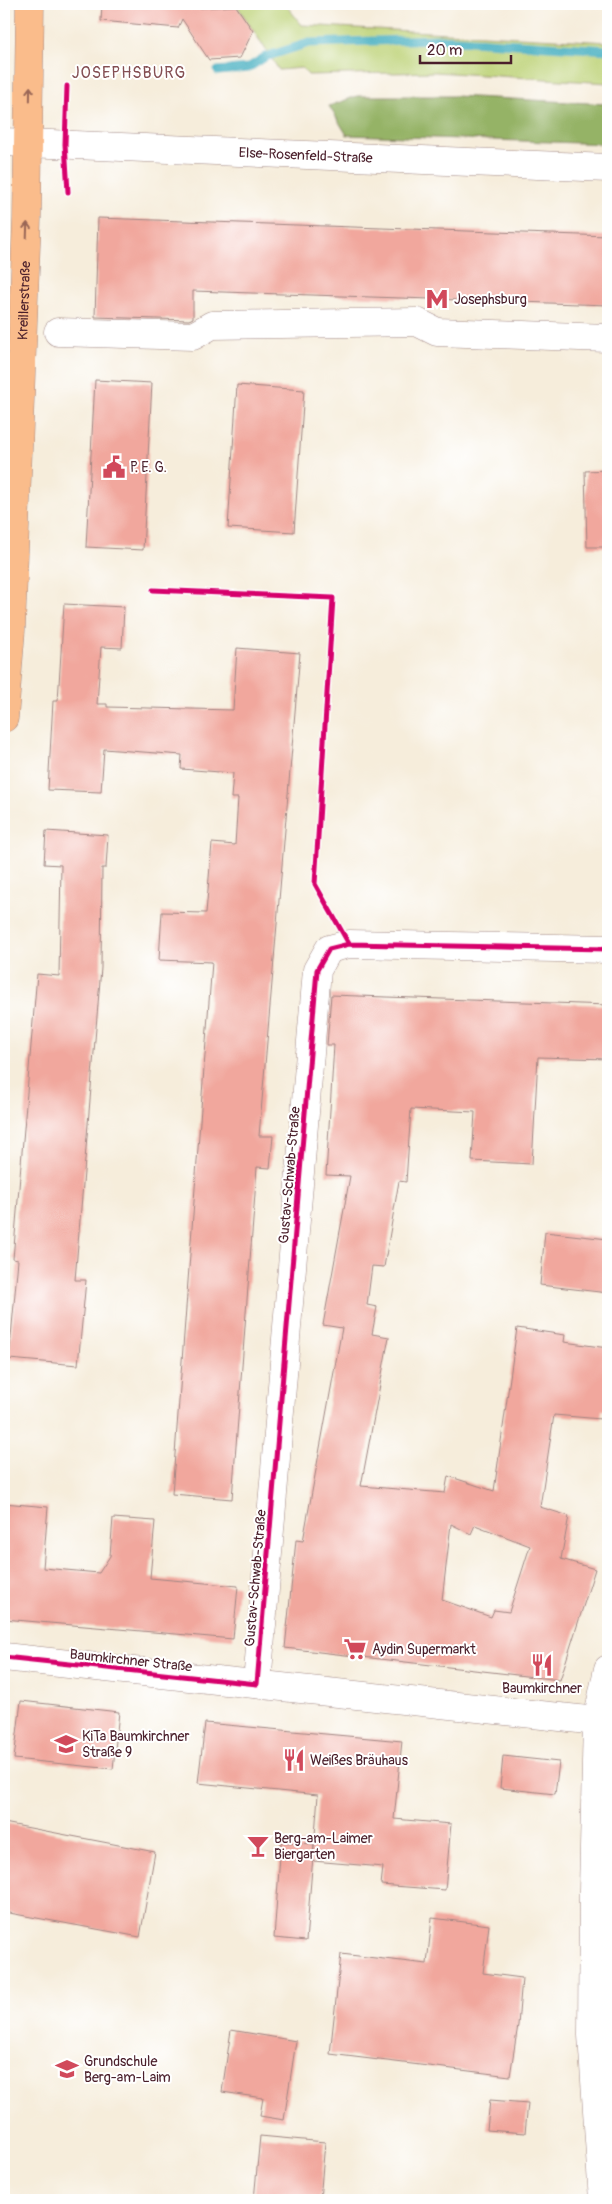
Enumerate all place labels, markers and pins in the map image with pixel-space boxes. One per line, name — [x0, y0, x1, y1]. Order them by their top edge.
metro station icon: Josephsburg — [424, 286, 450, 312]
place label: Josephsburg — [454, 291, 527, 308]
public building icon: P. E. G. — [101, 454, 127, 480]
place label: P. E. G. — [130, 459, 167, 476]
supermarket icon: Aydin Supermarkt — [342, 1636, 368, 1662]
place label: Aydin Supermarkt — [372, 1641, 476, 1658]
restaurant icon: Baumkirchner — [529, 1652, 555, 1678]
place label: Baumkirchner — [502, 1680, 582, 1697]
place label: KiTa Baumkirchner Straße 9 — [82, 1728, 189, 1761]
school or university icon: KiTa Baumkirchner Straße 9 — [53, 1731, 79, 1757]
restaurant icon: Weißes Bräuhaus — [281, 1747, 307, 1773]
place label: Weißes Bräuhaus — [310, 1752, 409, 1769]
place label: Berg-am-Laimer Biergarten — [274, 1830, 373, 1863]
bar icon: Berg-am-Laimer Biergarten — [245, 1833, 271, 1859]
place label: Grundschule Berg-am-Laim — [84, 2053, 171, 2086]
school or university icon: Grundschule Berg-am-Laim — [54, 2056, 80, 2082]

